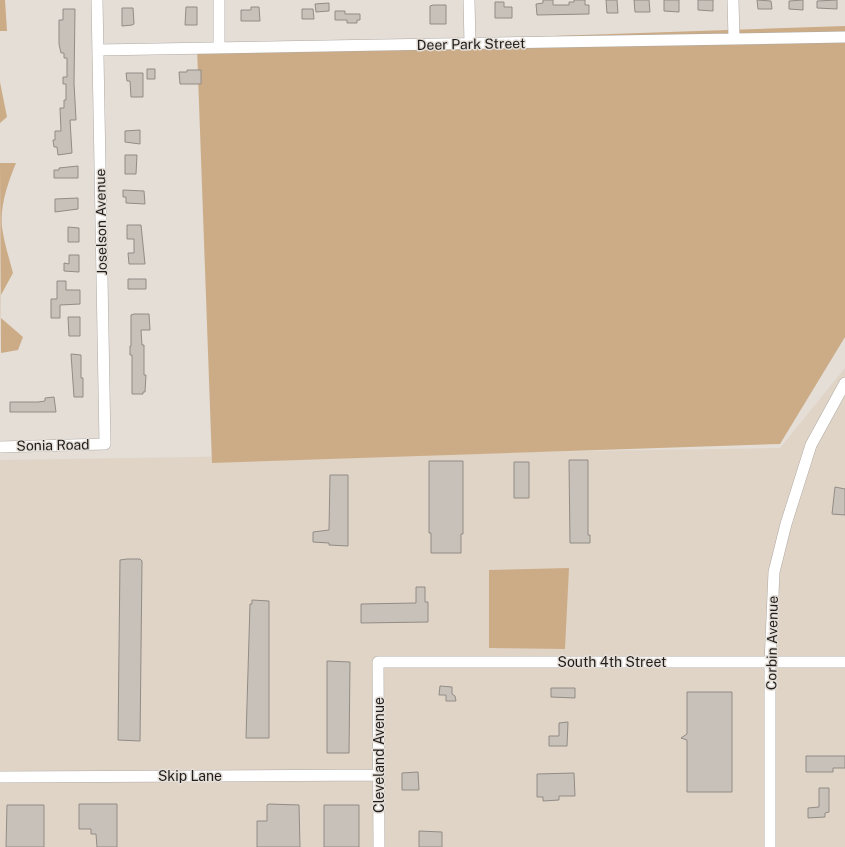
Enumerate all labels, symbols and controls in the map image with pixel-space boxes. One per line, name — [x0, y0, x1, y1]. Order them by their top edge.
street label: Deer Park Street — [417, 35, 525, 53]
street label: Joselson Avenue — [92, 168, 110, 276]
street label: Sonia Road — [16, 436, 90, 454]
street label: Corbin Avenue — [763, 596, 781, 690]
street label: South 4th Street — [558, 654, 666, 670]
street label: Cleveland Avenue — [371, 697, 387, 813]
street label: Skip Lane — [158, 768, 222, 784]

